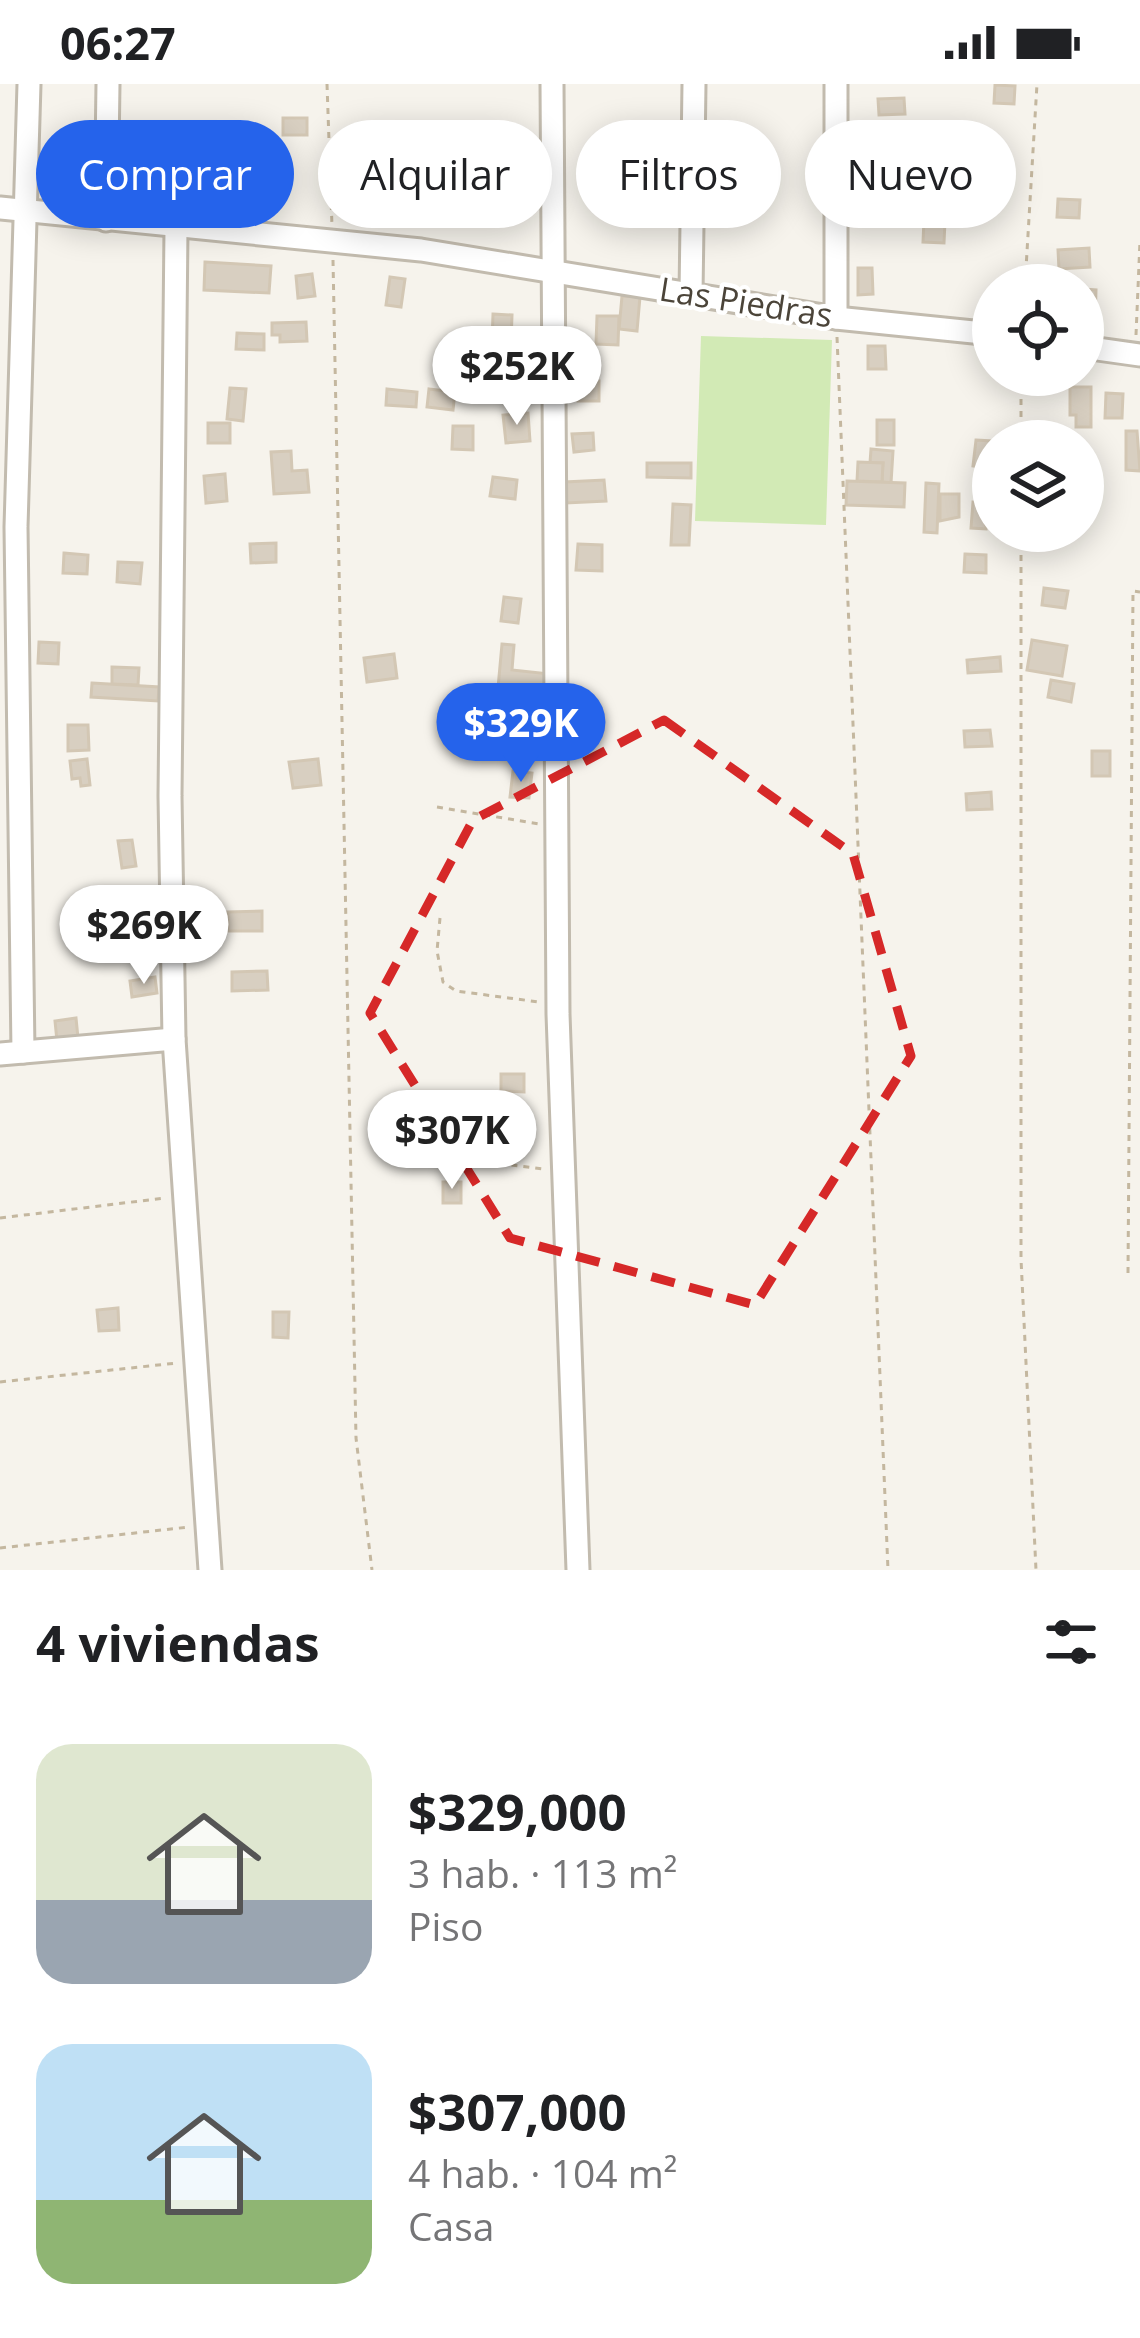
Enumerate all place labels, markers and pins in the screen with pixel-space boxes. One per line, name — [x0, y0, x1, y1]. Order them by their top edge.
pin: $252K — [433, 326, 601, 428]
pin: $329K — [437, 683, 605, 785]
pin: $269K — [60, 885, 228, 987]
pin: $307K — [368, 1090, 536, 1192]

